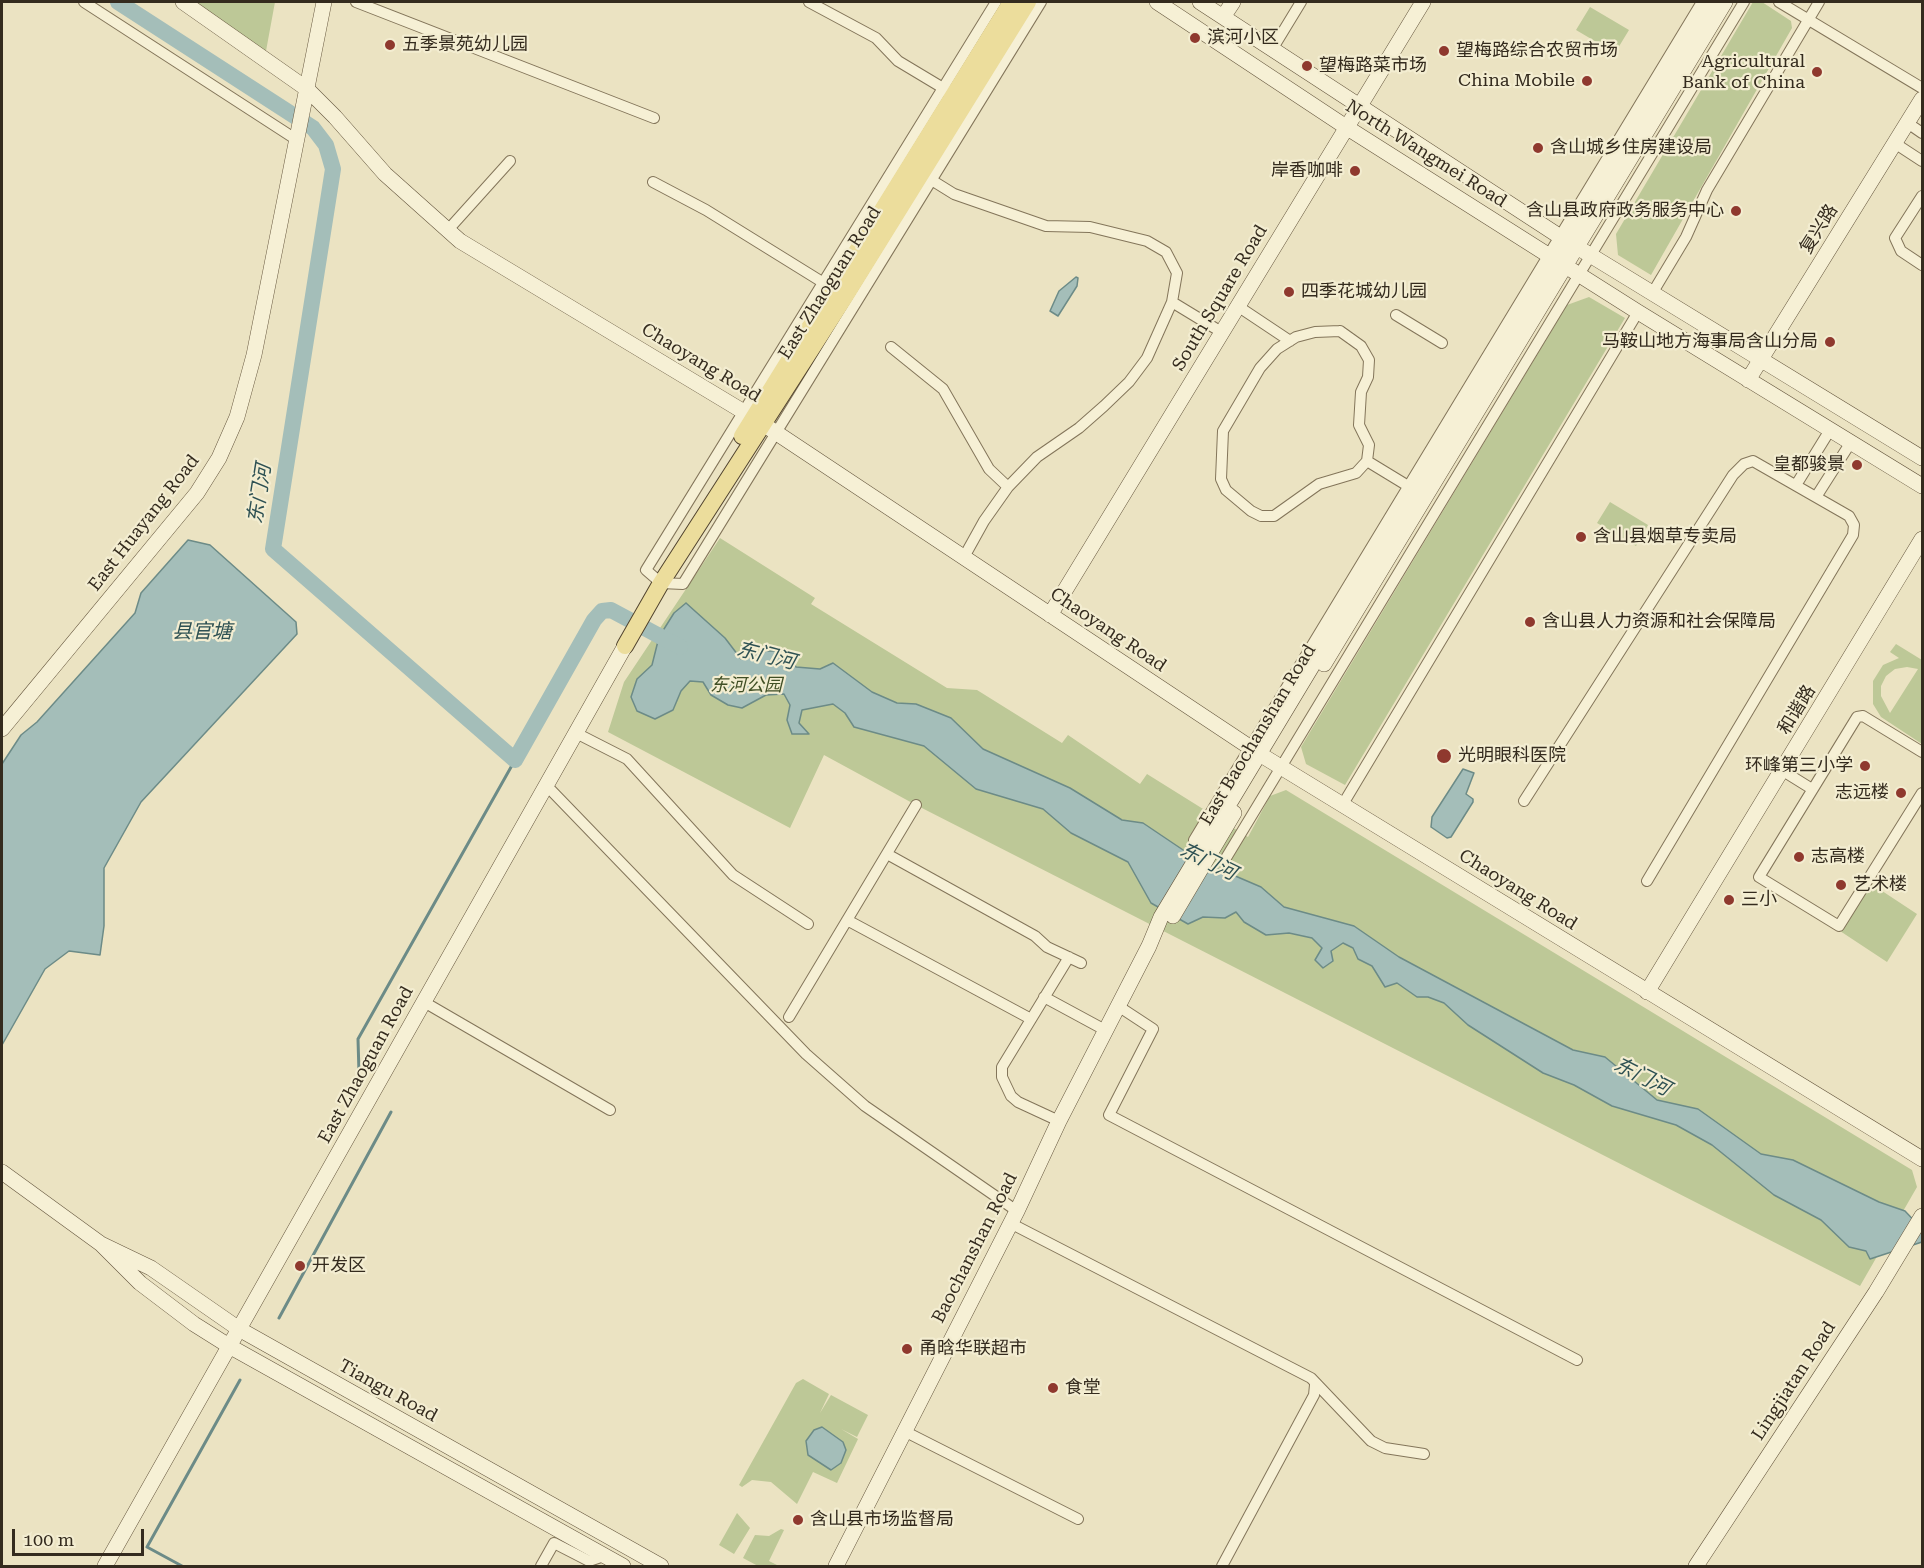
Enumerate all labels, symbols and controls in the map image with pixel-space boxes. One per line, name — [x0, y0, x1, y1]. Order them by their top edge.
place label: 滨河小区 — [1207, 27, 1279, 49]
marker: 滨河小区 — [1188, 31, 1202, 45]
place label: 五季景苑幼儿园 — [402, 34, 528, 56]
marker: 五季景苑幼儿园 — [383, 38, 397, 52]
place label: 望梅路综合农贸市场 — [1456, 40, 1618, 62]
marker: 望梅路综合农贸市场 — [1437, 44, 1451, 58]
place label: Agricultural Bank of China — [1682, 51, 1805, 94]
place label: 望梅路菜市场 — [1319, 55, 1427, 77]
marker: 望梅路菜市场 — [1300, 59, 1314, 73]
marker: Agricultural Bank of China — [1810, 65, 1824, 79]
place label: China Mobile — [1458, 70, 1575, 92]
marker: China Mobile — [1580, 74, 1594, 88]
street label: North Wangmei Road — [1342, 96, 1510, 212]
place label: 含山城乡住房建设局 — [1550, 137, 1712, 159]
marker: 含山城乡住房建设局 — [1531, 141, 1545, 155]
place label: 岸香咖啡 — [1271, 160, 1343, 182]
marker: 岸香咖啡 — [1348, 164, 1362, 178]
place label: 含山县政府政务服务中心 — [1526, 200, 1724, 222]
street label: 复兴路 — [1796, 200, 1842, 258]
street label: East Zhaoguan Road — [774, 203, 886, 363]
marker: 含山县政府政务服务中心 — [1729, 204, 1743, 218]
street label: South Square Road — [1168, 221, 1272, 375]
place label: 四季花城幼儿园 — [1301, 281, 1427, 303]
marker: 四季花城幼儿园 — [1282, 285, 1296, 299]
street label: Chaoyang Road — [637, 319, 765, 407]
place label: 马鞍山地方海事局含山分局 — [1602, 331, 1818, 353]
marker: 马鞍山地方海事局含山分局 — [1823, 335, 1837, 349]
street label: East Huayang Road — [84, 450, 204, 596]
place label: 皇都骏景 — [1773, 454, 1845, 476]
marker: 皇都骏景 — [1850, 458, 1864, 472]
water label: 东门河 — [243, 462, 277, 526]
place label: 含山县烟草专卖局 — [1593, 526, 1737, 548]
marker: 含山县烟草专卖局 — [1574, 530, 1588, 544]
street label: Chaoyang Road — [1046, 583, 1170, 677]
place label: 含山县人力资源和社会保障局 — [1542, 611, 1776, 633]
marker: 含山县人力资源和社会保障局 — [1523, 615, 1537, 629]
water label: 县官塘 — [172, 620, 232, 644]
water label: 东门河 — [734, 637, 798, 675]
street label: East Baochanshan Road — [1195, 641, 1321, 829]
park label: 东河公园 — [710, 675, 782, 697]
street label: 和谐路 — [1774, 681, 1820, 739]
place label: 光明眼科医院 — [1458, 745, 1566, 767]
marker: 光明眼科医院 — [1435, 747, 1453, 765]
place label: 环峰第三小学 — [1745, 755, 1853, 777]
marker: 环峰第三小学 — [1858, 759, 1872, 773]
place label: 志远楼 — [1835, 782, 1889, 804]
marker: 志远楼 — [1894, 786, 1908, 800]
water label: 东门河 — [1176, 838, 1240, 886]
street label: Chaoyang Road — [1455, 845, 1581, 935]
place label: 志高楼 — [1811, 846, 1865, 868]
marker: 志高楼 — [1792, 850, 1806, 864]
place label: 艺术楼 — [1853, 874, 1907, 896]
marker: 艺术楼 — [1834, 878, 1848, 892]
place label: 三小 — [1741, 889, 1777, 911]
marker: 三小 — [1722, 893, 1736, 907]
street label: East Zhaoguan Road — [314, 983, 418, 1147]
water label: 东门河 — [1610, 1053, 1674, 1101]
street label: Baochanshan Road — [928, 1169, 1022, 1327]
place label: 开发区 — [312, 1255, 366, 1277]
marker: 开发区 — [293, 1259, 307, 1273]
street label: Lingjiatan Road — [1748, 1318, 1840, 1444]
place label: 甬晗华联超市 — [919, 1338, 1027, 1360]
marker: 甬晗华联超市 — [900, 1342, 914, 1356]
street label: Tiangu Road — [335, 1355, 441, 1427]
place label: 食堂 — [1065, 1377, 1101, 1399]
marker: 食堂 — [1046, 1381, 1060, 1395]
place label: 含山县市场监督局 — [810, 1509, 954, 1531]
marker: 含山县市场监督局 — [791, 1513, 805, 1527]
scale bar — [15, 1517, 147, 1555]
text: 100 m — [23, 1529, 74, 1550]

